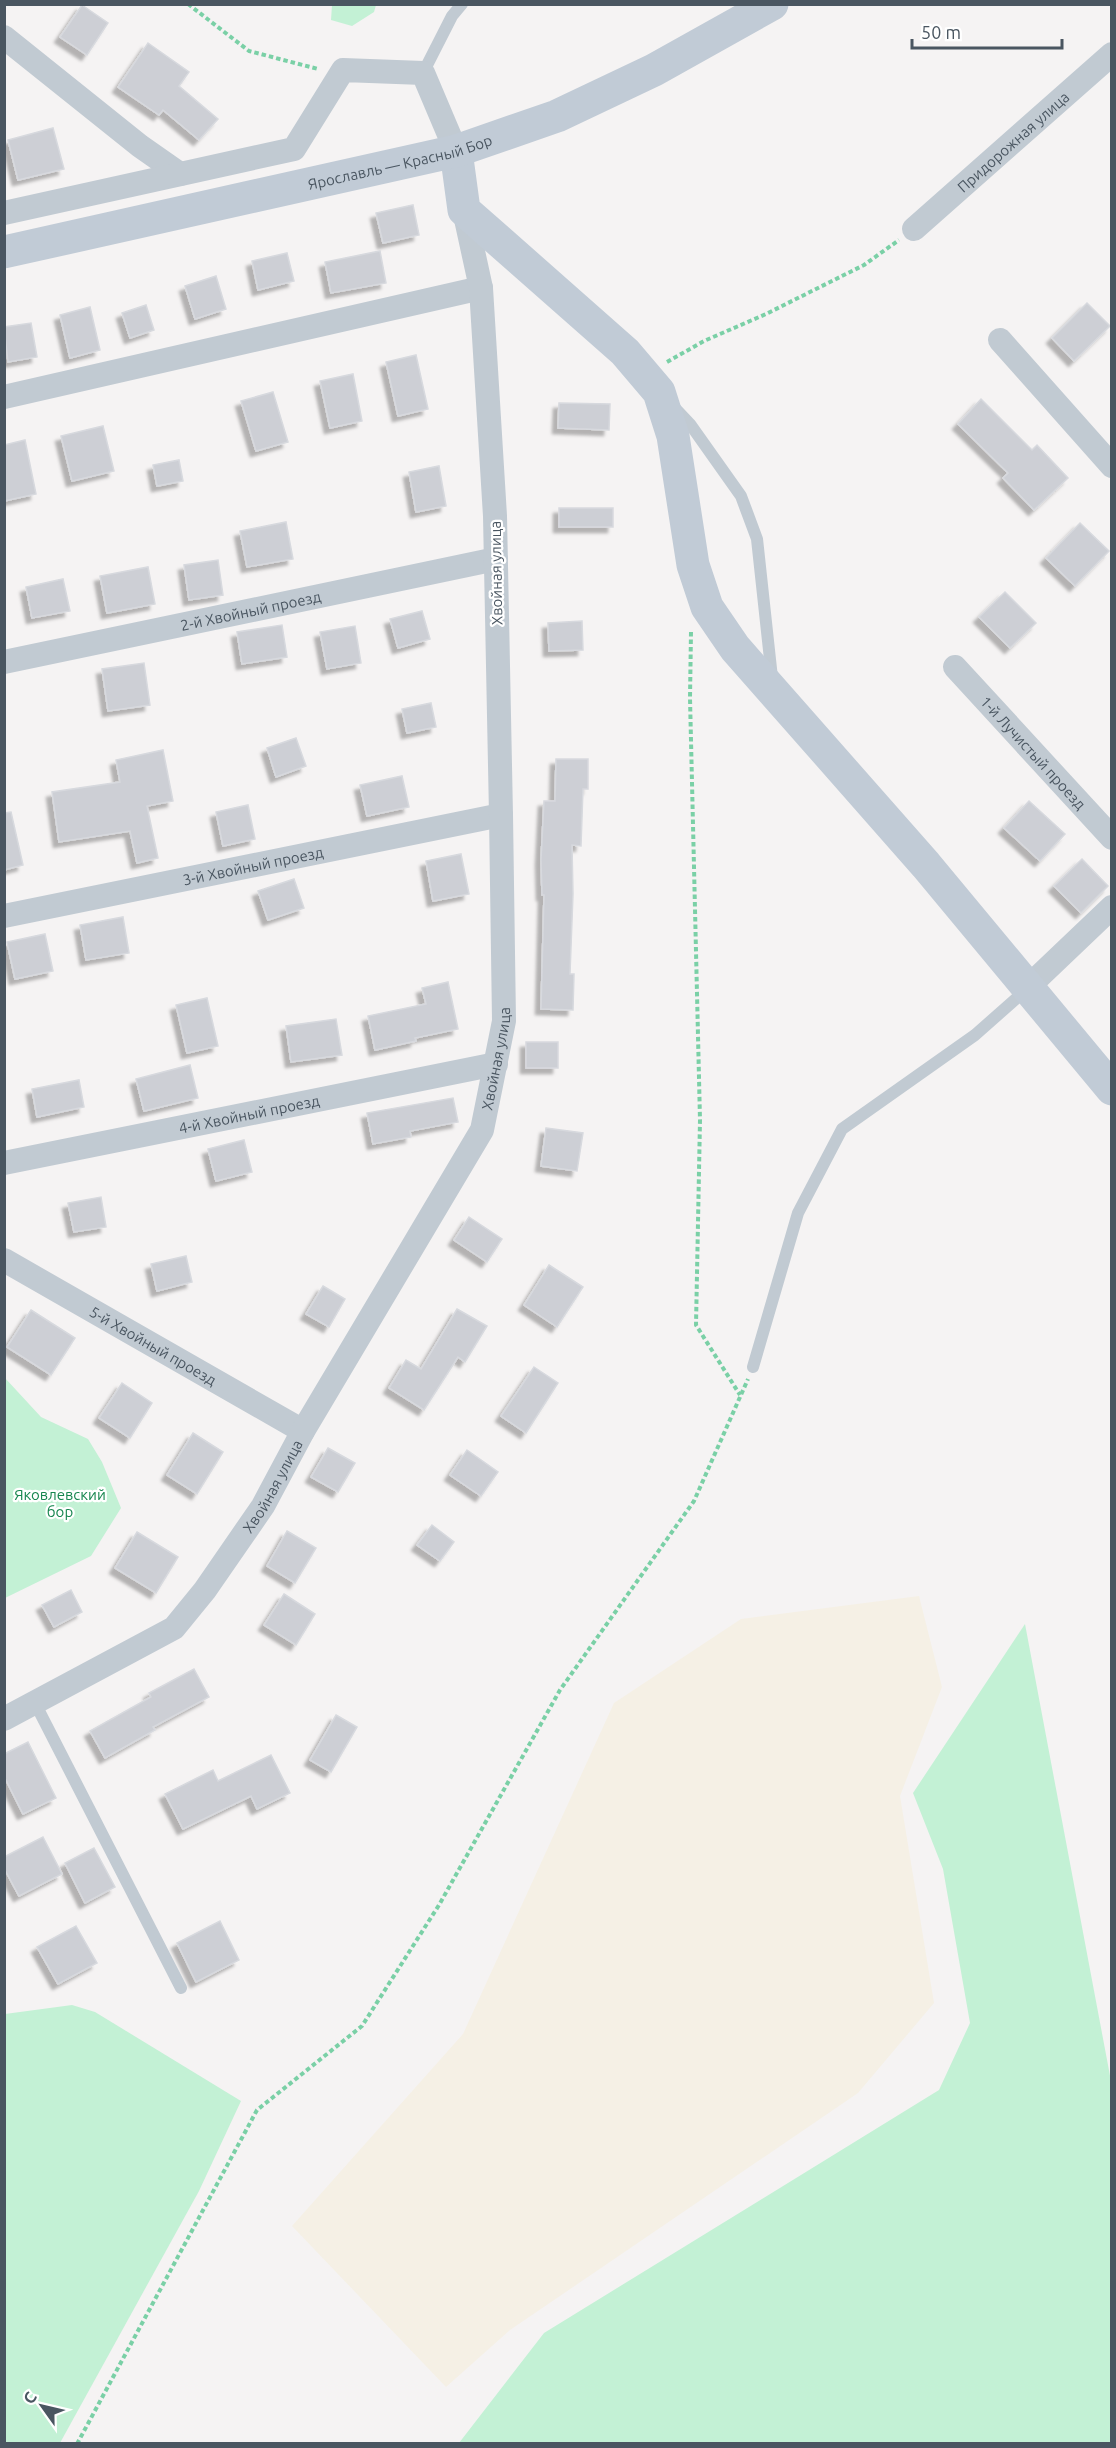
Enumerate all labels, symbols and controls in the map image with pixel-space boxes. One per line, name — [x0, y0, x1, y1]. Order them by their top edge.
scale bar — [912, 12, 1062, 50]
text: 50 m — [921, 22, 961, 42]
street label: Придорожная улица — [954, 88, 1072, 195]
street label: Ярославль — Красный Бор — [306, 131, 494, 192]
street label: Хвойная улица — [487, 521, 505, 625]
street label: 2-й Хвойный проезд — [179, 587, 323, 633]
street label: 1-й Лучистый проезд — [977, 692, 1090, 813]
street label: 3-й Хвойный проезд — [181, 843, 325, 888]
street label: Хвойная улица — [478, 1007, 513, 1111]
street label: 4-й Хвойный проезд — [177, 1091, 321, 1136]
street label: 5-й Хвойный проезд — [87, 1302, 220, 1388]
street label: Хвойная улица — [239, 1437, 305, 1536]
park label: Яковлевский бор — [14, 1486, 106, 1520]
north arrow — [12, 2376, 72, 2436]
text: С — [19, 2388, 40, 2407]

